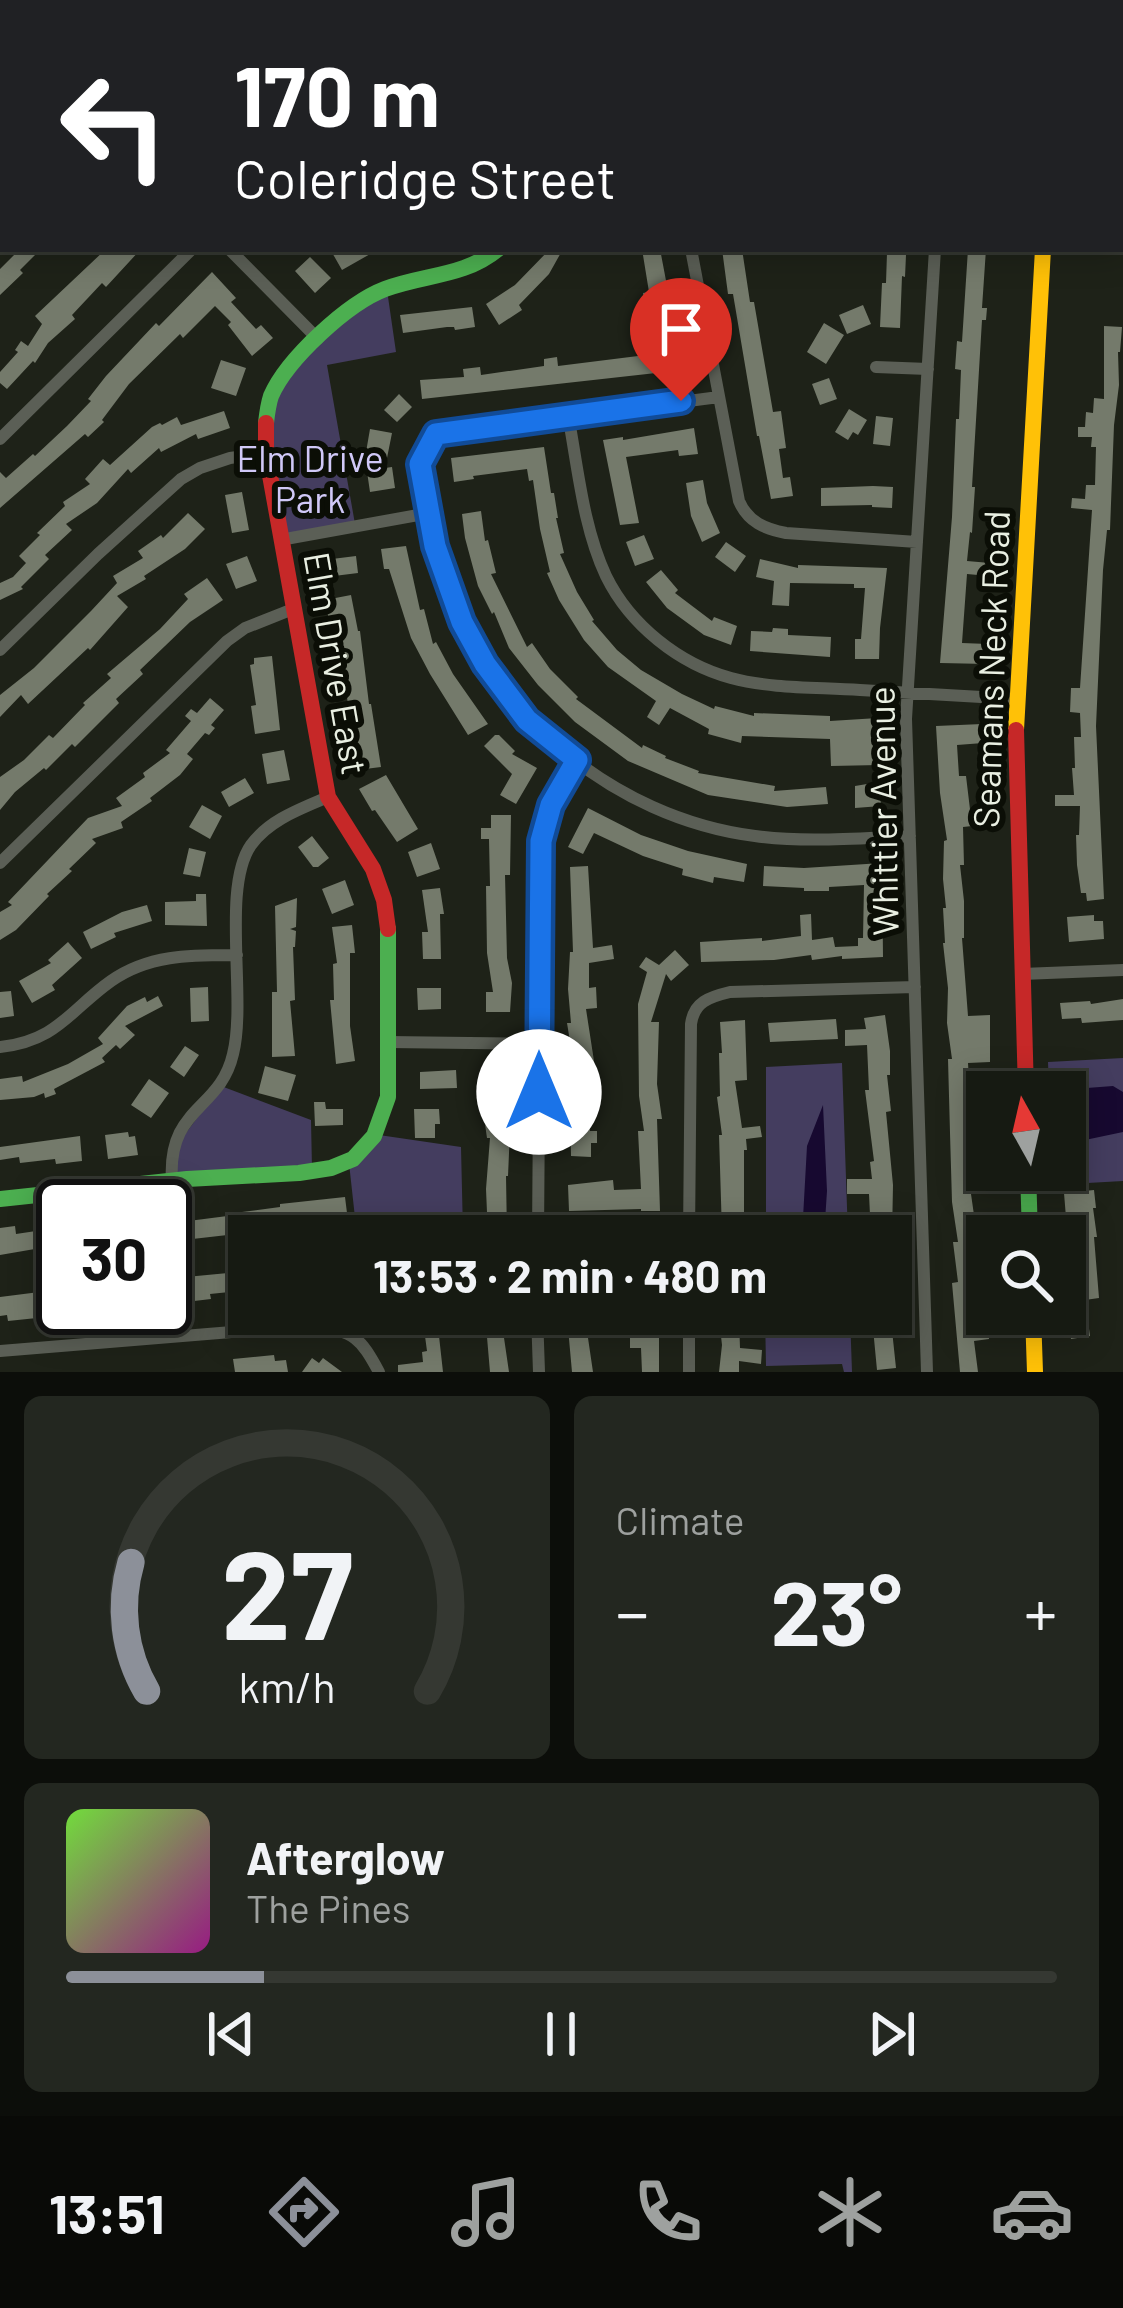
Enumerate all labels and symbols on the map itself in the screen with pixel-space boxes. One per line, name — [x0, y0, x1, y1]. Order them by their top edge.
pin — [630, 278, 732, 401]
park label: Elm Drive Park — [236, 436, 384, 520]
street label: Seamans Neck Road — [963, 510, 1017, 828]
street label: Elm Drive East — [296, 548, 378, 778]
street label: Whittier Avenue — [858, 686, 906, 936]
position arrow — [476, 1029, 602, 1155]
north arrow — [966, 1071, 1086, 1191]
speed limit sign: 30 — [36, 1179, 192, 1335]

